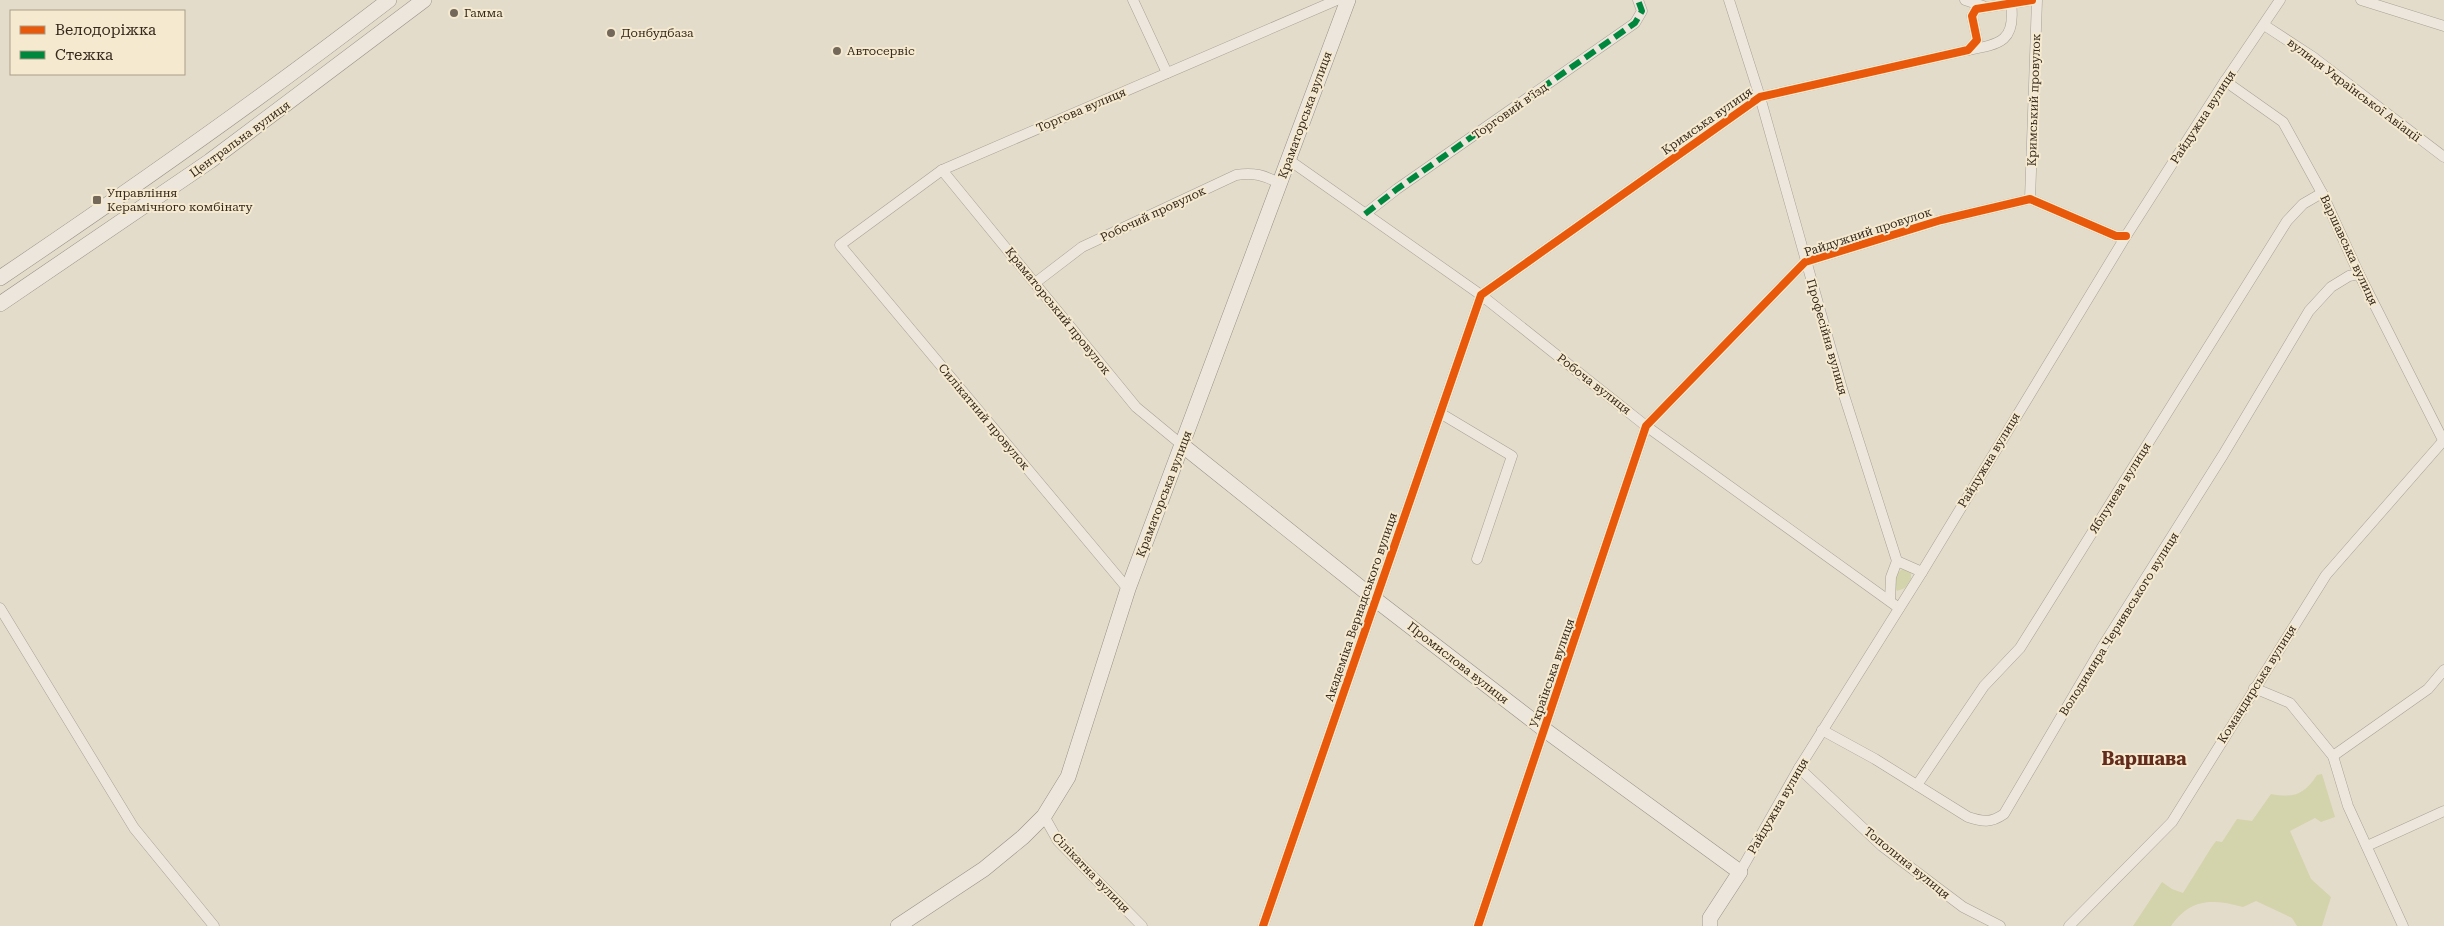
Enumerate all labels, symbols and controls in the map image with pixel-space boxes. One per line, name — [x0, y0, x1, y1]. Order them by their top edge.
place label: Гамма — [464, 6, 503, 20]
marker: Гамма — [448, 7, 460, 19]
legend — [10, 10, 185, 75]
text: Велодоріжка — [55, 21, 156, 39]
place label: Донбудбаза — [621, 26, 694, 40]
marker: Донбудбаза — [605, 27, 617, 39]
street label: Кримський провулок — [2025, 33, 2043, 167]
street label: вулиця Української Авіації — [2285, 35, 2424, 145]
place label: Автосервіс — [847, 44, 915, 58]
marker: Автосервіс — [831, 45, 843, 57]
text: Стежка — [55, 46, 113, 64]
street label: Краматорська вулиця — [1275, 49, 1335, 181]
street label: Райдужна вулиця — [2168, 68, 2239, 166]
street label: Торговий в’їзд — [1470, 80, 1551, 142]
street label: Кримська вулиця — [1659, 84, 1755, 158]
street label: Торгова вулиця — [1034, 85, 1128, 135]
street label: Центральна вулиця — [187, 98, 293, 180]
street label: Робочий провулок — [1098, 183, 1208, 245]
place label: Управління Керамічного комбінату — [107, 186, 253, 214]
street label: Варшавська вулиця — [2317, 193, 2381, 308]
marker: Управління Керамічного комбінату — [91, 194, 103, 206]
street label: Райдужний провулок — [1802, 205, 1934, 259]
street label: Краматорський провулок — [1002, 245, 1114, 378]
street label: Професійна вулиця — [1804, 277, 1850, 397]
street label: Робоча вулиця — [1554, 351, 1634, 417]
street label: Силікатний провулок — [935, 361, 1033, 473]
street label: Райдужна вулиця — [1955, 410, 2023, 510]
street label: Краматорська вулиця — [1133, 429, 1195, 559]
street label: Яблунева вулиця — [2086, 440, 2154, 536]
street label: Академіка Вернадського вулиця — [1322, 511, 1400, 703]
street label: Володимира Чернявського вулиця — [2056, 529, 2182, 718]
street label: Українська вулиця — [1527, 616, 1577, 729]
street label: Промислова вулиця — [1405, 619, 1512, 707]
street label: Командирська вулиця — [2215, 622, 2299, 746]
district label: Варшава — [2101, 748, 2187, 769]
street label: Райдужна вулиця — [1745, 755, 1811, 857]
street label: Тополина вулиця — [1861, 824, 1953, 902]
street label: Сілікатна вулиця — [1049, 830, 1133, 916]

